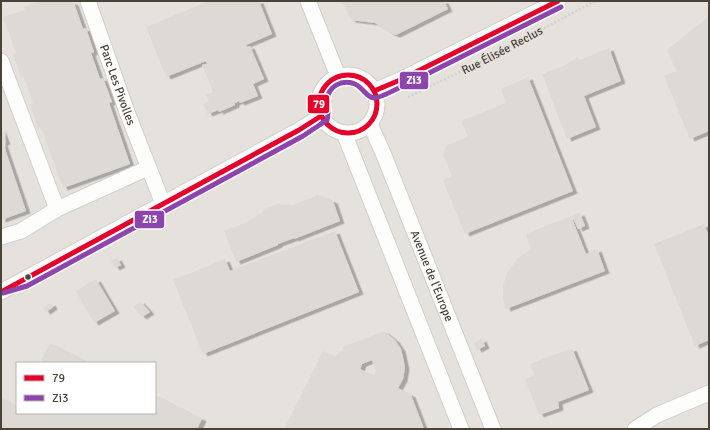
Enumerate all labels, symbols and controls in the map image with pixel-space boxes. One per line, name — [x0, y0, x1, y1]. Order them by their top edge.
street label: Rue Élisée Reclus — [459, 23, 545, 78]
street label: Parc Les Pivolles — [96, 43, 139, 127]
line badge: Zi3 — [399, 71, 429, 90]
text: Zi3 — [406, 74, 422, 87]
line badge: 79 — [307, 94, 330, 114]
text: 79 — [313, 98, 325, 111]
line badge: Zi3 — [134, 210, 165, 229]
text: Zi3 — [142, 213, 158, 226]
street label: Avenue de l'Europe — [407, 228, 457, 324]
unlabelled marker — [23, 272, 33, 282]
legend — [16, 362, 156, 414]
text: 79 — [52, 371, 65, 386]
text: Zi3 — [52, 391, 68, 406]

